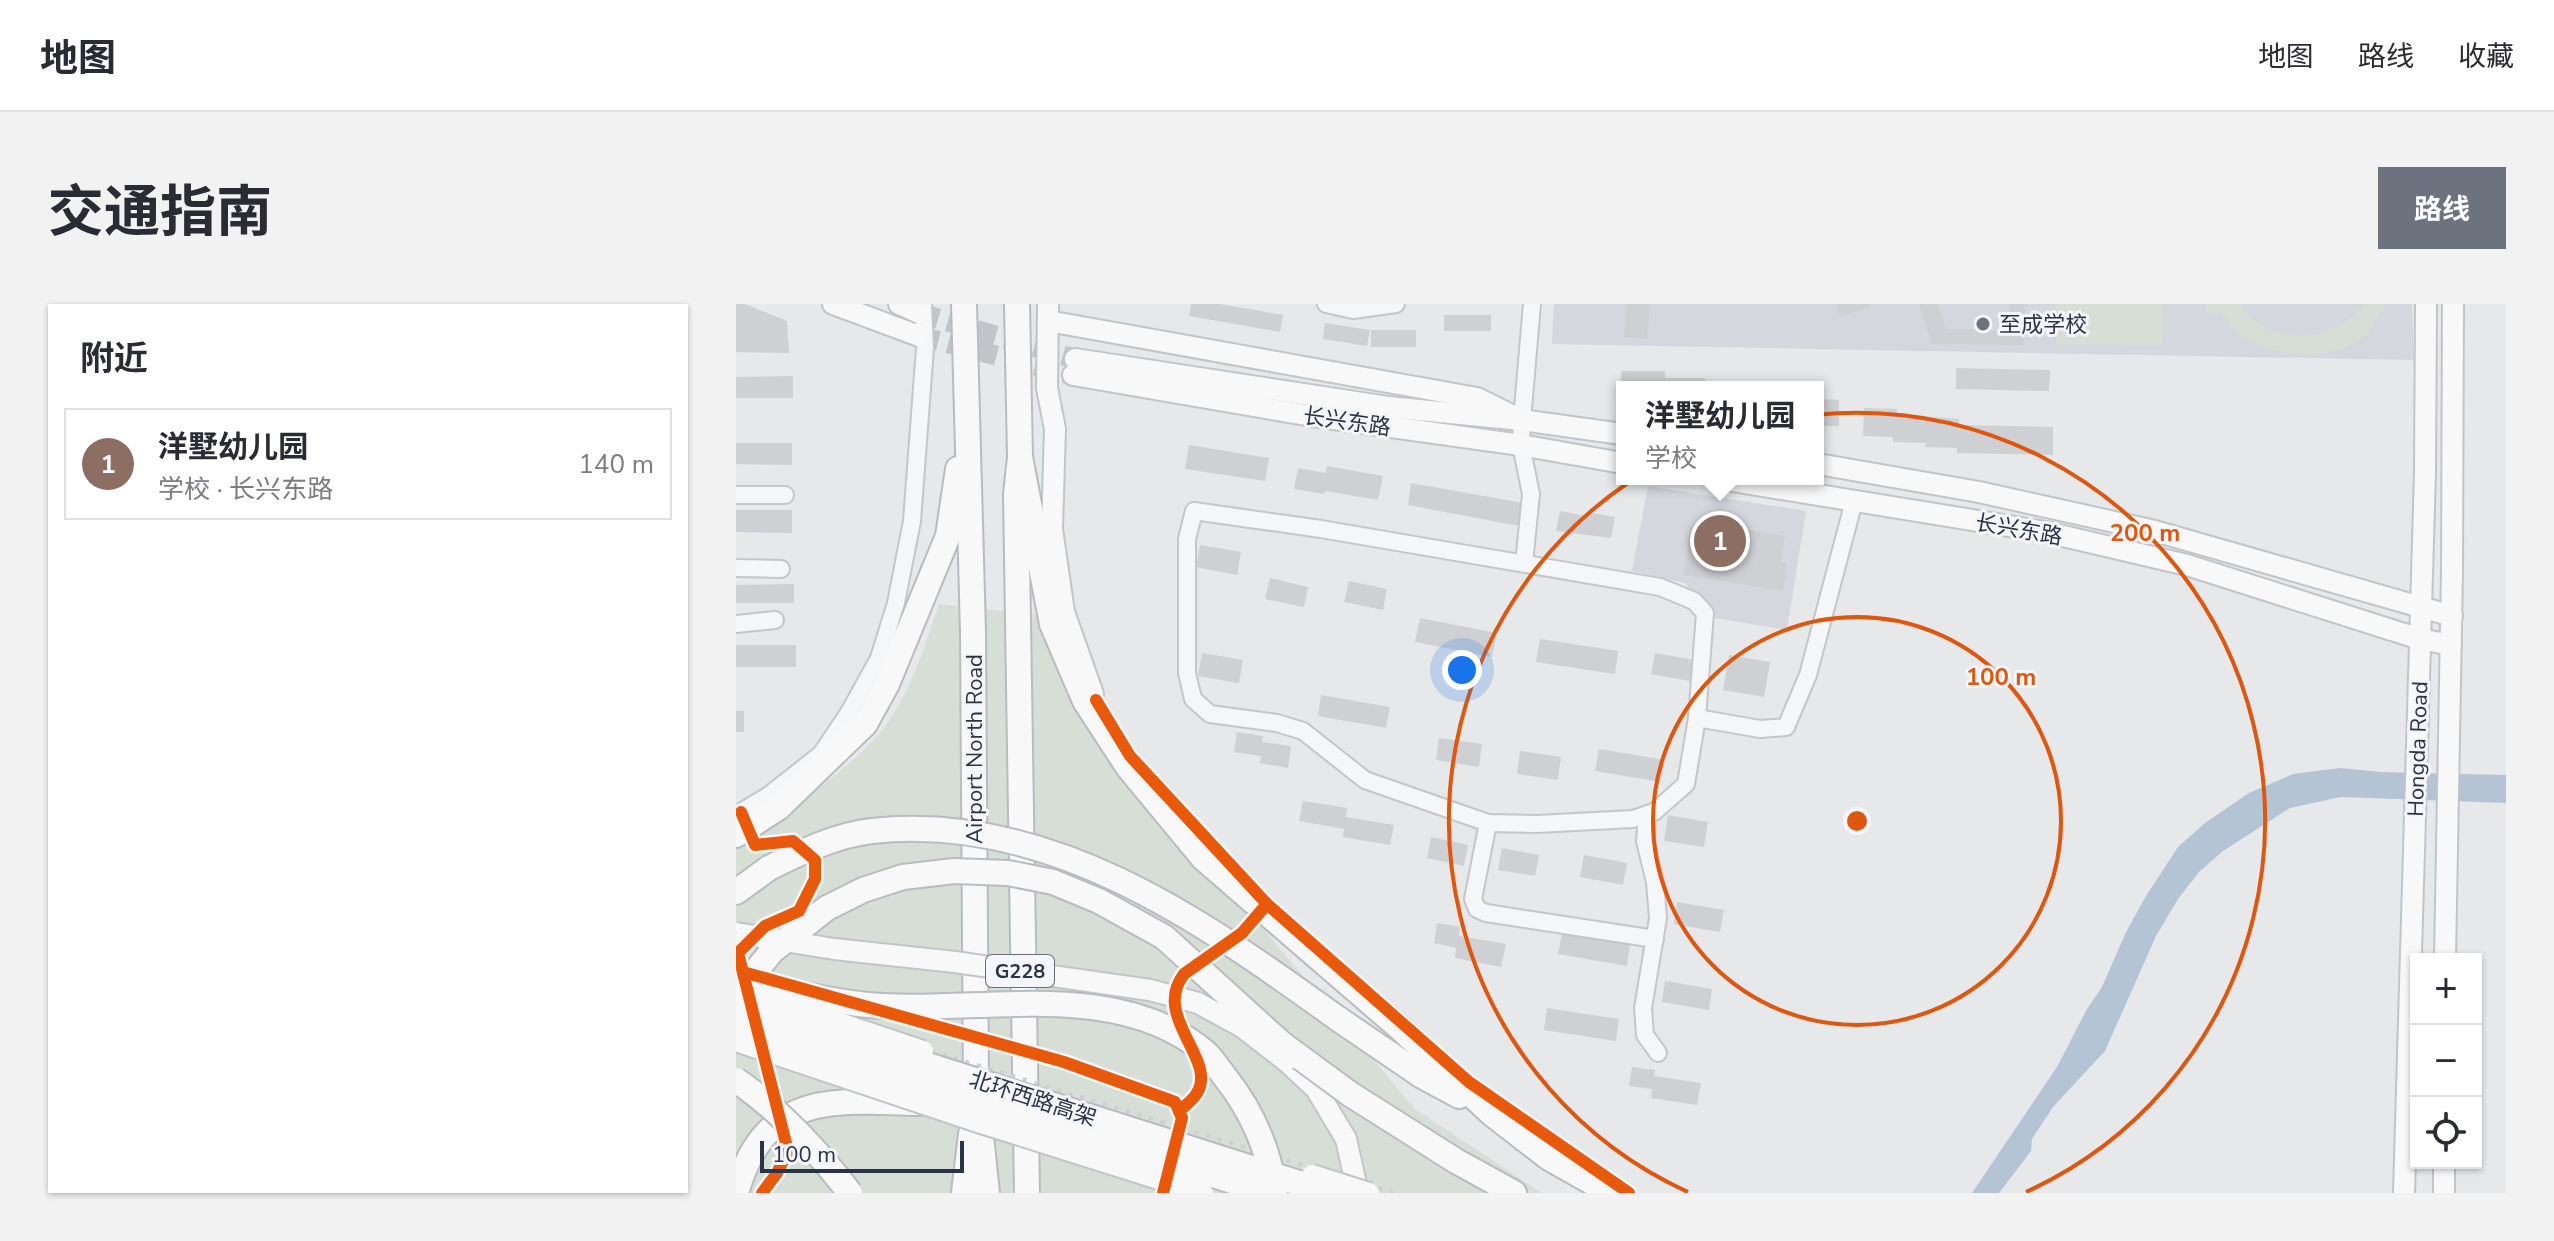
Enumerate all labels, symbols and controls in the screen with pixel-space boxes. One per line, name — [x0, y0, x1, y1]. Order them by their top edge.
text: 地图 — [40, 33, 116, 84]
text: 地图 — [2258, 38, 2314, 76]
text: 路线 — [2358, 38, 2414, 76]
text: 收藏 — [2458, 38, 2514, 76]
button: 路线 — [2378, 167, 2506, 249]
text: 交通指南 — [48, 174, 272, 251]
place label: 至成学校 — [1999, 310, 2087, 340]
marker: 至成学校 — [1974, 315, 1992, 333]
text: 附近 — [80, 336, 148, 382]
popup — [1616, 381, 1824, 485]
text: 洋墅幼儿园 — [1645, 396, 1795, 437]
street label: 长兴东路 — [1301, 401, 1393, 443]
text: 洋墅幼儿园 — [158, 427, 308, 468]
text: 学校 — [1645, 441, 1697, 476]
text: 1 — [100, 447, 116, 482]
text: 140 m — [578, 447, 654, 482]
text: 学校 · 长兴东路 — [158, 472, 333, 507]
street label: 长兴东路 — [1973, 508, 2065, 552]
pin: 1 — [1694, 511, 1746, 571]
text: 200 m — [2110, 517, 2180, 549]
your location — [1442, 650, 1482, 690]
street label: Airport North Road — [960, 654, 990, 844]
text: 100 m — [1966, 661, 2036, 693]
street label: Hongda Road — [2401, 681, 2435, 817]
centre of rings — [1843, 807, 1871, 835]
map controls — [2410, 953, 2482, 1169]
button: + — [2410, 953, 2482, 1025]
road number: G228 — [986, 955, 1054, 987]
button: − — [2410, 1025, 2482, 1097]
street label: 北环西路高架 — [965, 1064, 1100, 1134]
button: locate — [2410, 1097, 2482, 1169]
scale bar — [760, 1137, 964, 1173]
text: 100 m — [772, 1140, 836, 1170]

